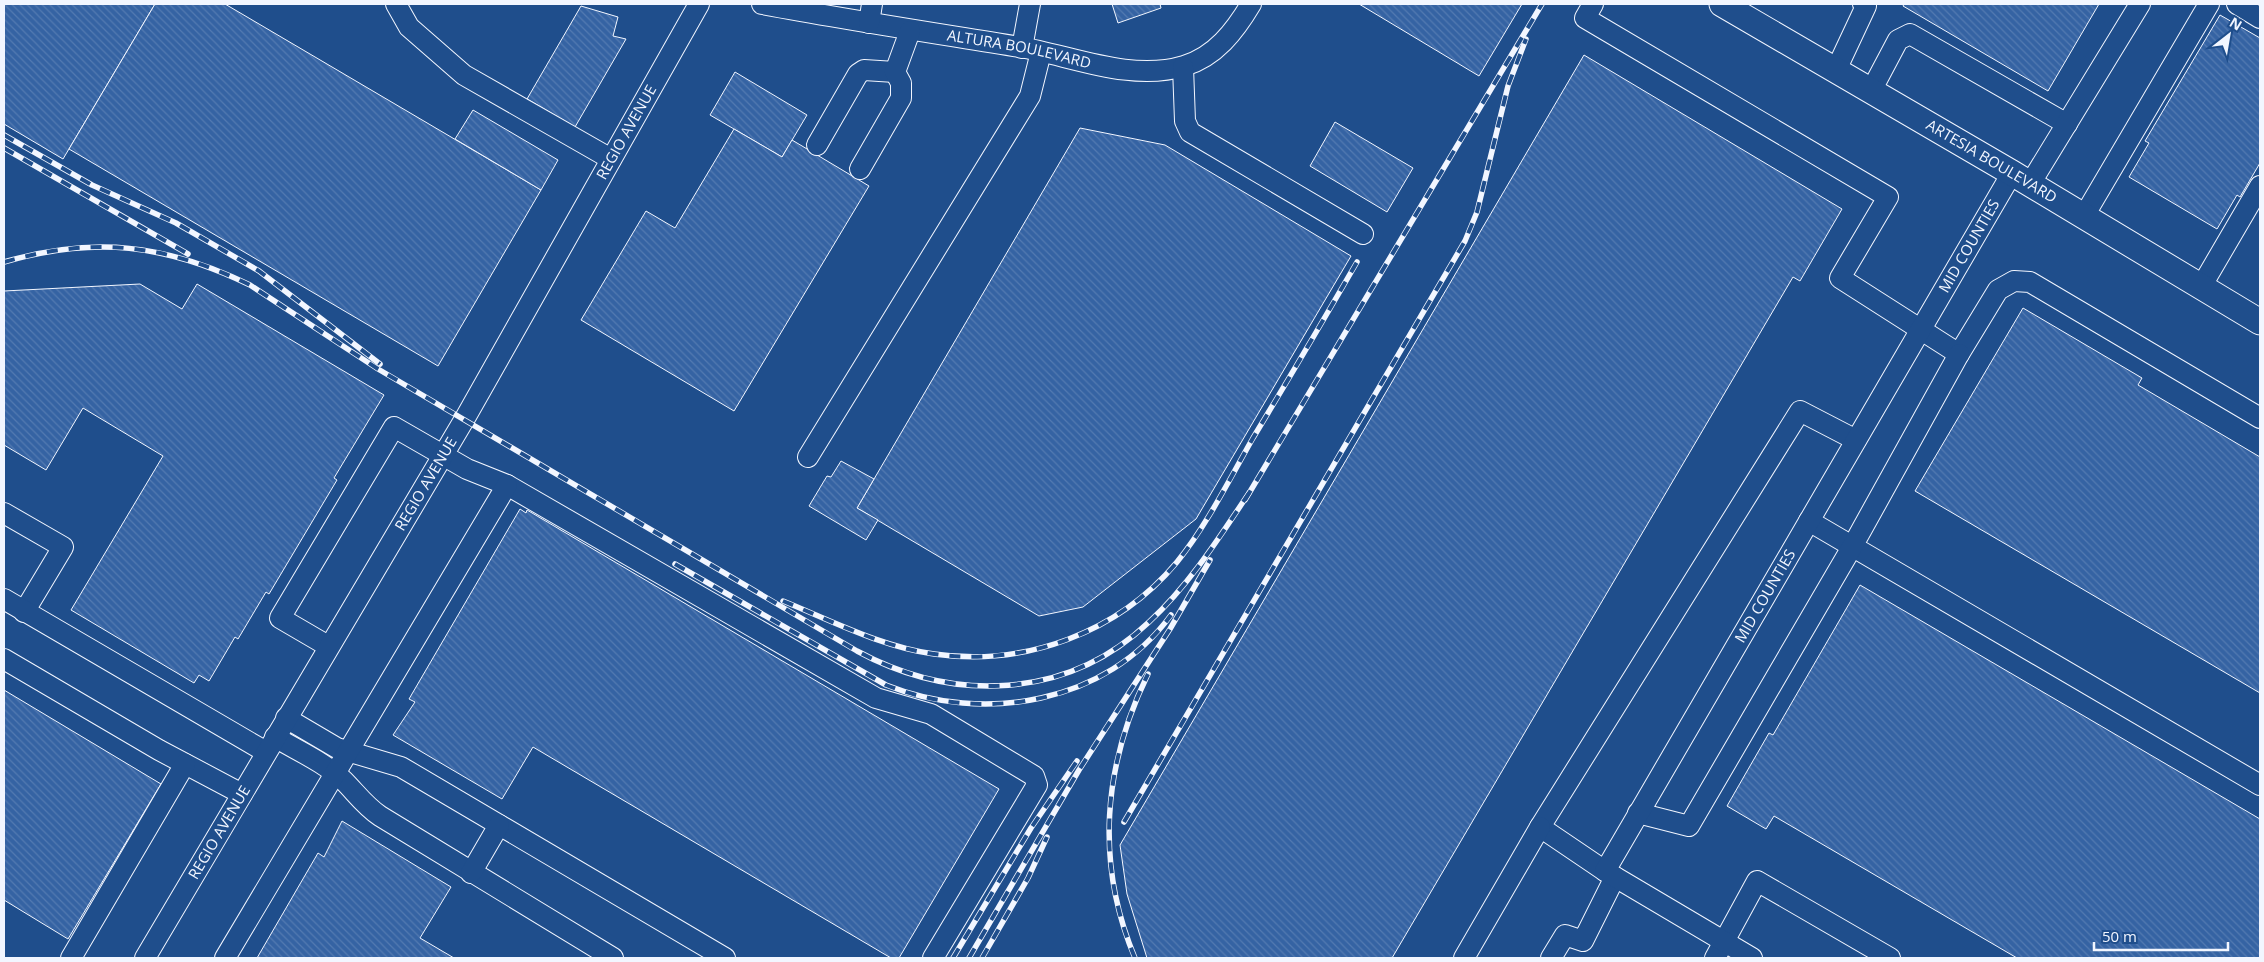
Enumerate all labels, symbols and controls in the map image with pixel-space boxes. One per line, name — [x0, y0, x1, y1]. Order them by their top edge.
north arrow — [2204, 10, 2254, 60]
text: N — [2226, 12, 2246, 35]
street label: ALTURA BOULEVARD — [946, 24, 1093, 72]
street label: REGIO AVENUE — [591, 81, 660, 183]
street label: ARTESIA BOULEVARD — [1923, 114, 2061, 207]
street label: MID COUNTIES — [1933, 195, 2003, 296]
street label: REGIO AVENUE — [390, 433, 461, 534]
street label: MID COUNTIES — [1729, 545, 1799, 646]
street label: REGIO AVENUE — [183, 781, 254, 882]
scale bar — [2094, 920, 2228, 952]
text: 50 m — [2102, 926, 2137, 946]

